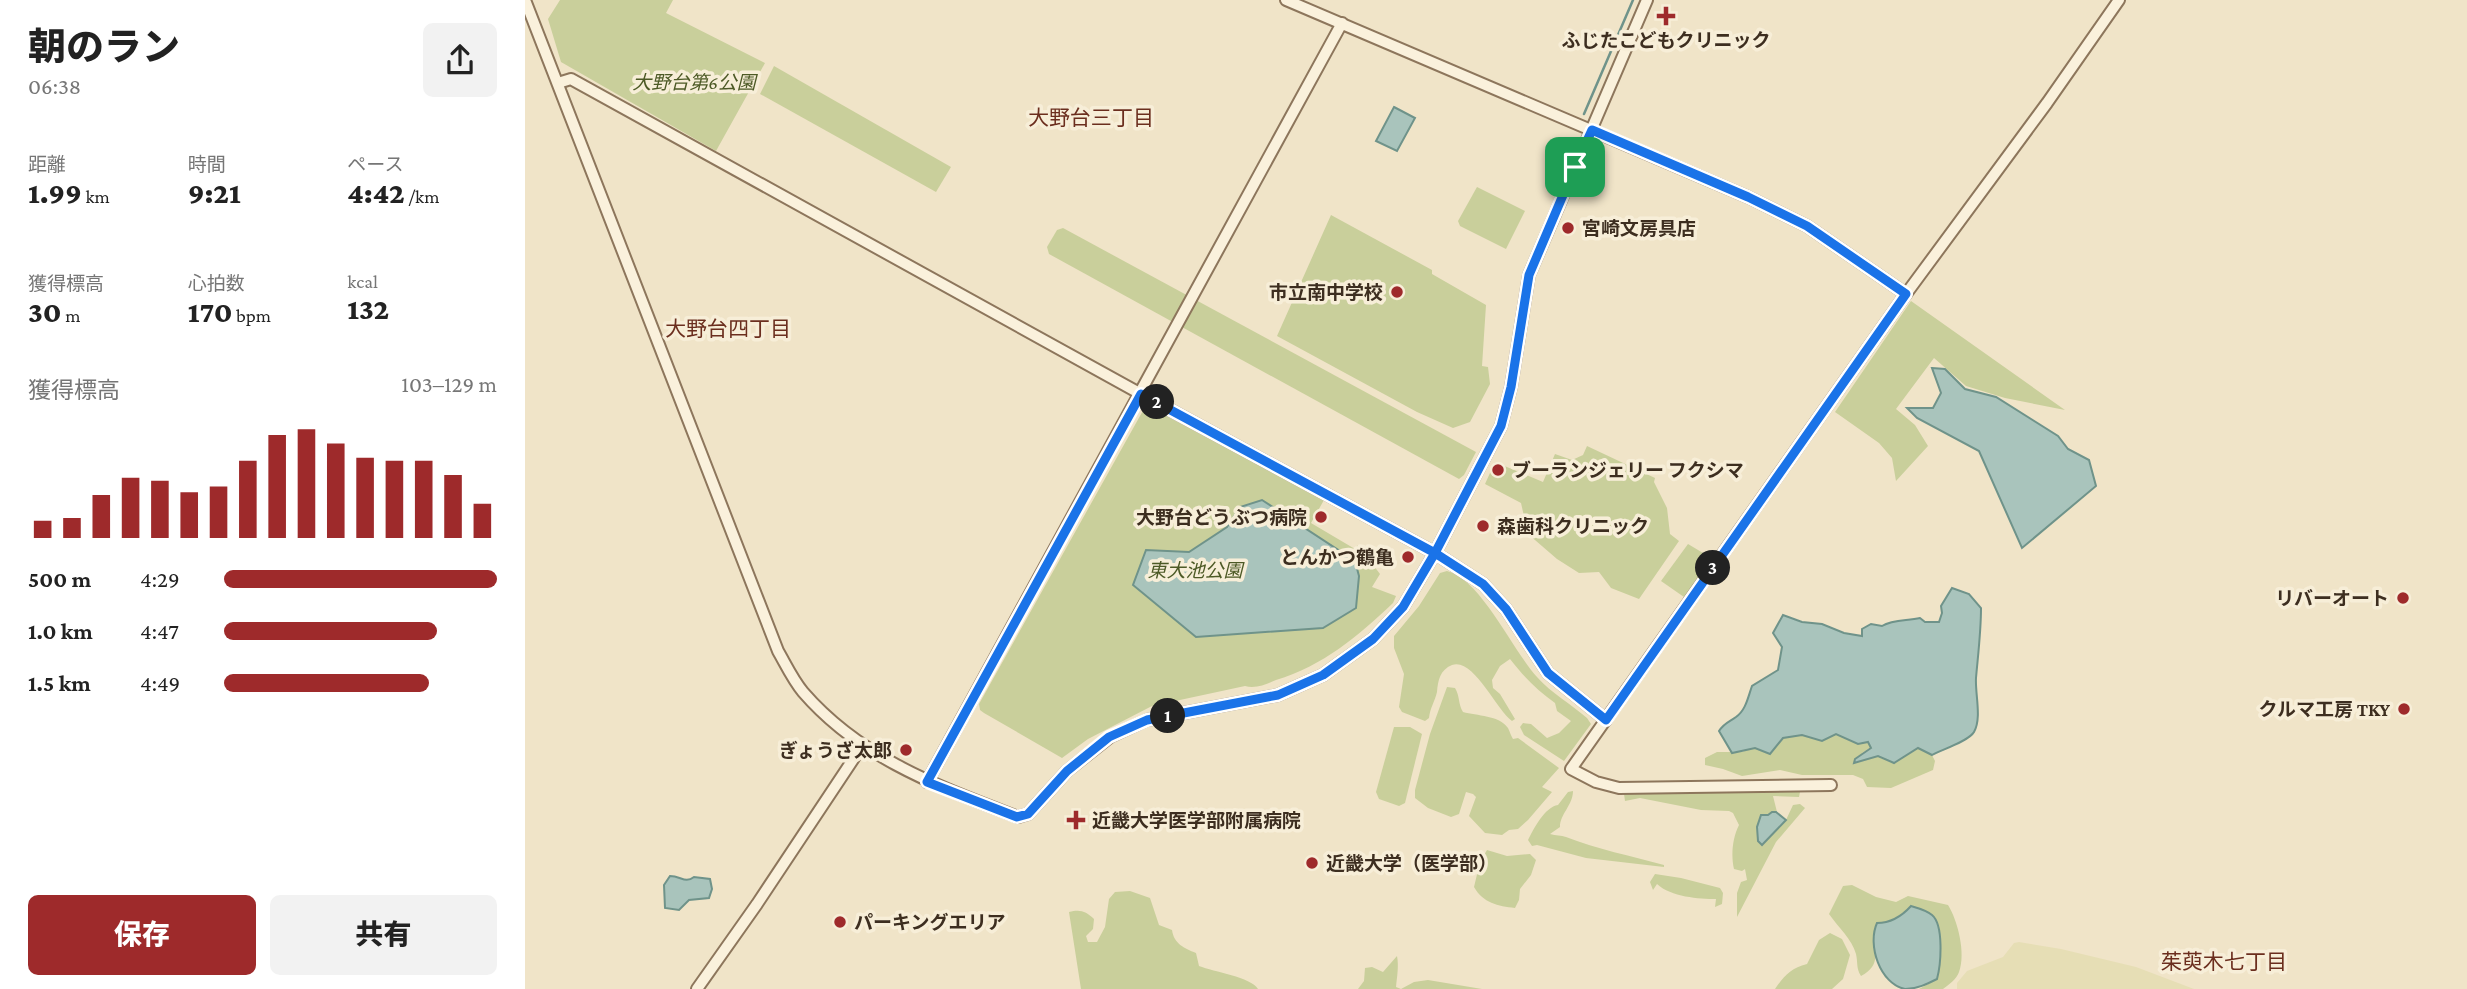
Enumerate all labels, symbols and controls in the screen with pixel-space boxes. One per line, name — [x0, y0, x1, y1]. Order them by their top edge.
marker: ふじたこどもクリニック — [1656, 6, 1676, 26]
button: share — [423, 23, 497, 97]
text: 朝のラン — [28, 26, 180, 68]
place label: ふじたこどもクリニック — [1561, 30, 1771, 51]
park label: 大野台第6公園 — [632, 72, 759, 93]
text: 06:38 — [28, 73, 81, 99]
district label: 大野台三丁目 — [1028, 106, 1154, 130]
pin — [1545, 137, 1605, 197]
icon: arrive — [1556, 148, 1594, 186]
text: 距離 — [28, 154, 66, 175]
text: 時間 — [188, 154, 226, 175]
text: ペース — [347, 154, 403, 175]
text: 1.99 — [28, 176, 82, 209]
text: 9:21 — [188, 176, 241, 209]
text: 4:42 — [347, 176, 405, 209]
text: km — [82, 186, 110, 207]
text: /km — [405, 186, 439, 207]
place label: 宮崎文房具店 — [1582, 218, 1696, 239]
marker: 宮崎文房具店 — [1560, 220, 1576, 236]
text: kcal — [347, 271, 378, 292]
text: 獲得標高 — [28, 273, 104, 294]
text: 心拍数 — [188, 273, 245, 294]
place label: 市立南中学校 — [1269, 282, 1383, 303]
marker: 市立南中学校 — [1389, 284, 1405, 300]
text: 132 — [347, 292, 389, 325]
text: 30 — [28, 295, 62, 328]
text: 170 — [188, 295, 233, 328]
text: m — [62, 305, 80, 326]
text: bpm — [233, 305, 271, 326]
district label: 大野台四丁目 — [665, 317, 791, 341]
text: 103–129 m — [401, 371, 497, 397]
text: 獲得標高 — [28, 377, 120, 403]
pin: 2 — [1139, 384, 1175, 420]
text: 2 — [1152, 391, 1161, 412]
place label: ブーランジェリー フクシマ — [1512, 460, 1744, 481]
marker: ブーランジェリー フクシマ — [1490, 462, 1506, 478]
place label: 大野台どうぶつ病院 — [1136, 507, 1307, 528]
marker: 大野台どうぶつ病院 — [1313, 509, 1329, 525]
place label: 森歯科クリニック — [1497, 516, 1649, 537]
marker: 森歯科クリニック — [1475, 518, 1491, 534]
place label: とんかつ鶴亀 — [1280, 547, 1394, 568]
marker: とんかつ鶴亀 — [1400, 549, 1416, 565]
pin: 3 — [1695, 550, 1731, 586]
text: 3 — [1708, 557, 1717, 578]
park label: 東大池公園 — [1147, 560, 1245, 581]
text: 500 m — [28, 566, 91, 592]
text: 4:29 — [140, 566, 180, 592]
place label: リバーオート — [2275, 588, 2389, 609]
marker: リバーオート — [2395, 590, 2411, 606]
text: 1.0 km — [28, 618, 93, 644]
text: 4:47 — [140, 618, 179, 644]
text: 1.5 km — [28, 670, 91, 696]
text: 4:49 — [140, 670, 180, 696]
pin: 1 — [1151, 698, 1185, 734]
place label: クルマ工房 TKY — [2259, 699, 2390, 720]
marker: クルマ工房 TKY — [2396, 701, 2412, 717]
text: 1 — [1164, 705, 1171, 726]
place label: ぎょうざ太郎 — [779, 740, 892, 761]
marker: ぎょうざ太郎 — [898, 742, 914, 758]
marker: 近畿大学医学部附属病院 — [1066, 810, 1086, 830]
place label: 近畿大学医学部附属病院 — [1092, 810, 1301, 831]
place label: 近畿大学（医学部） — [1326, 853, 1497, 874]
marker: 近畿大学（医学部） — [1304, 855, 1320, 871]
button: 保存 — [28, 895, 256, 975]
button: 共有 — [270, 895, 497, 975]
place label: パーキングエリア — [854, 912, 1005, 933]
marker: パーキングエリア — [832, 914, 848, 930]
district label: 茱萸木七丁目 — [2161, 950, 2287, 974]

